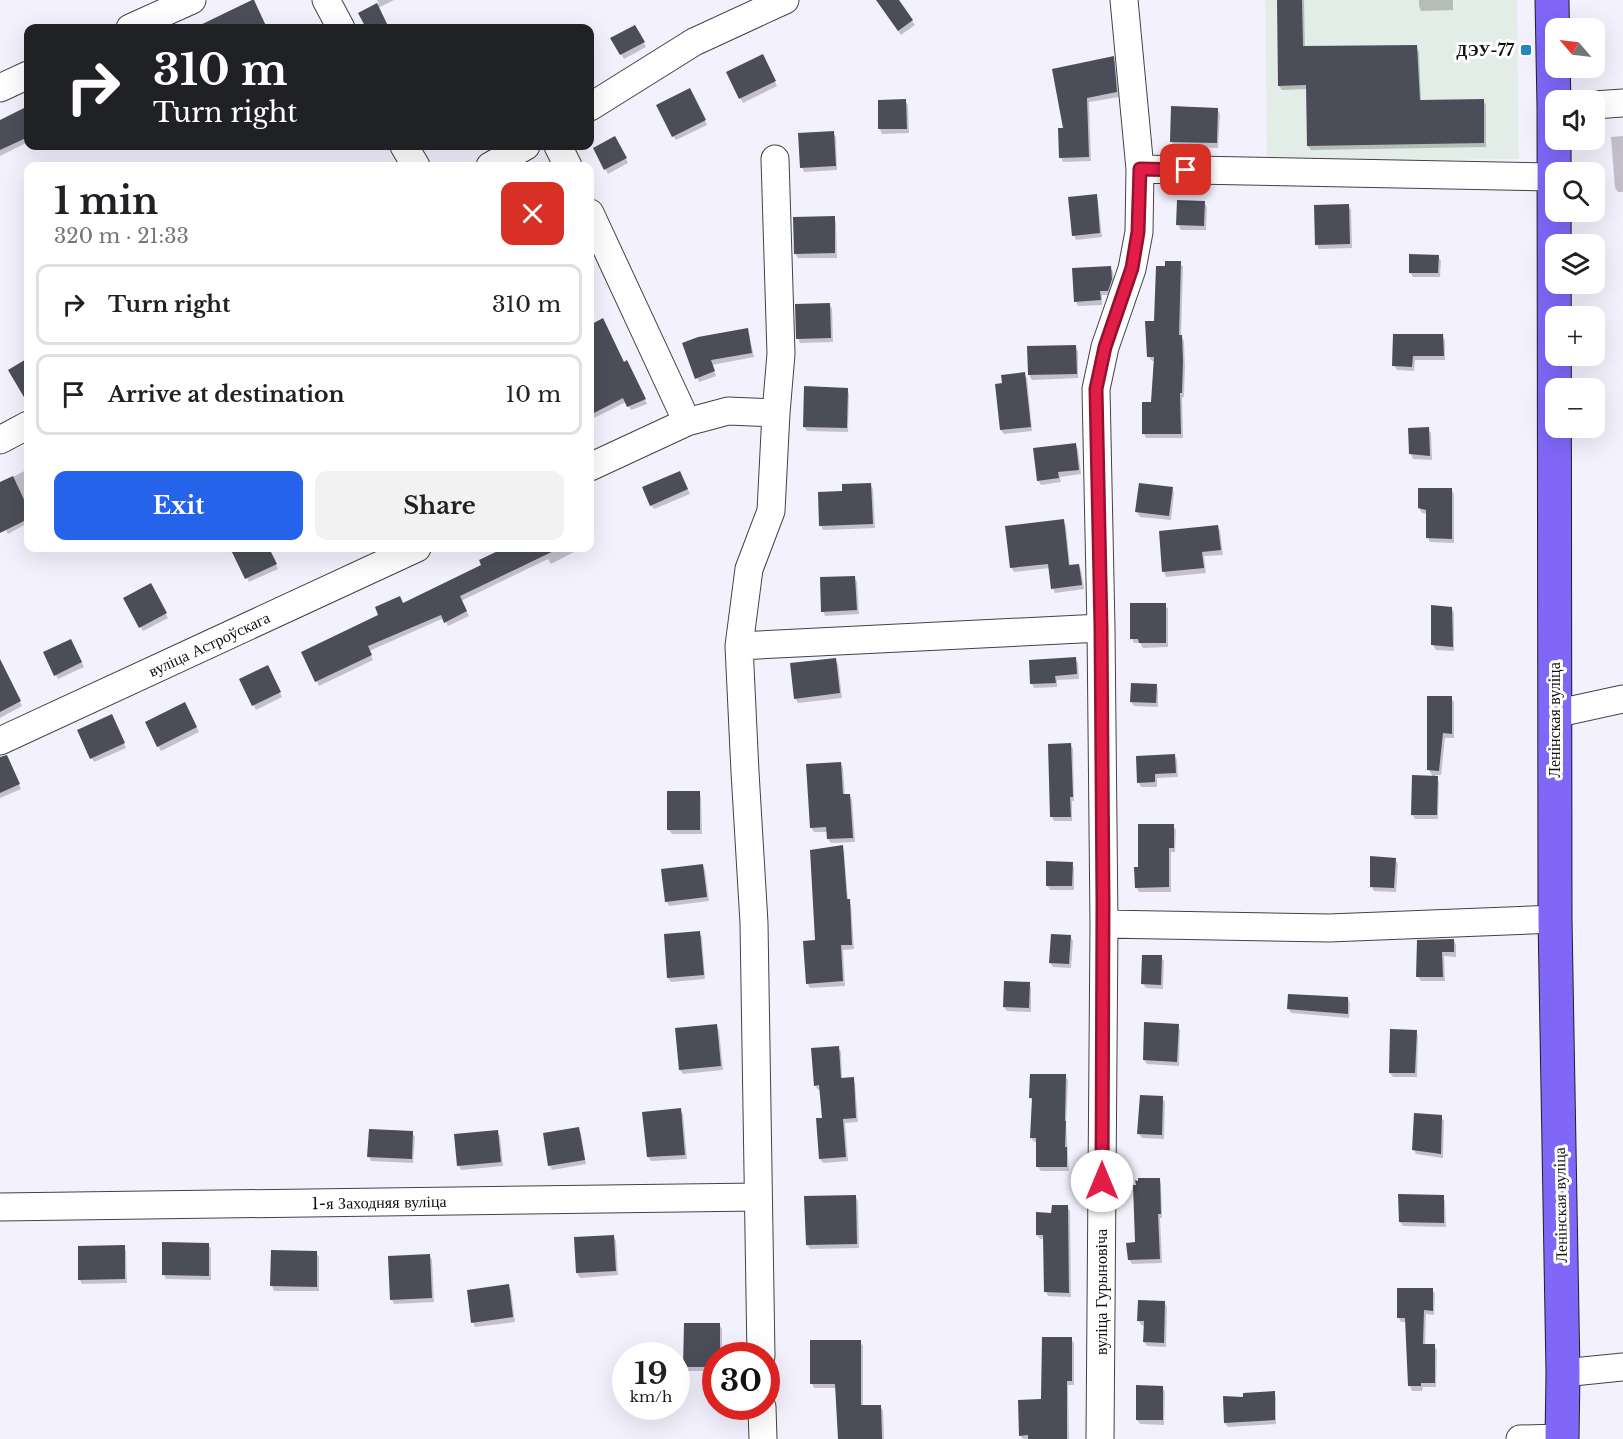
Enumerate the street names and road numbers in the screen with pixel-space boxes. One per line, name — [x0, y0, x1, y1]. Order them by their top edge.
street label: вуліца Астроўскага — [145, 607, 273, 681]
street label: Ленінская вуліца — [1544, 662, 1564, 778]
street label: Ленінская вуліца — [1549, 1147, 1571, 1263]
street label: 1-я Заходняя вуліца — [311, 1191, 447, 1213]
street label: вуліца Гурыновіча — [1091, 1229, 1111, 1355]

